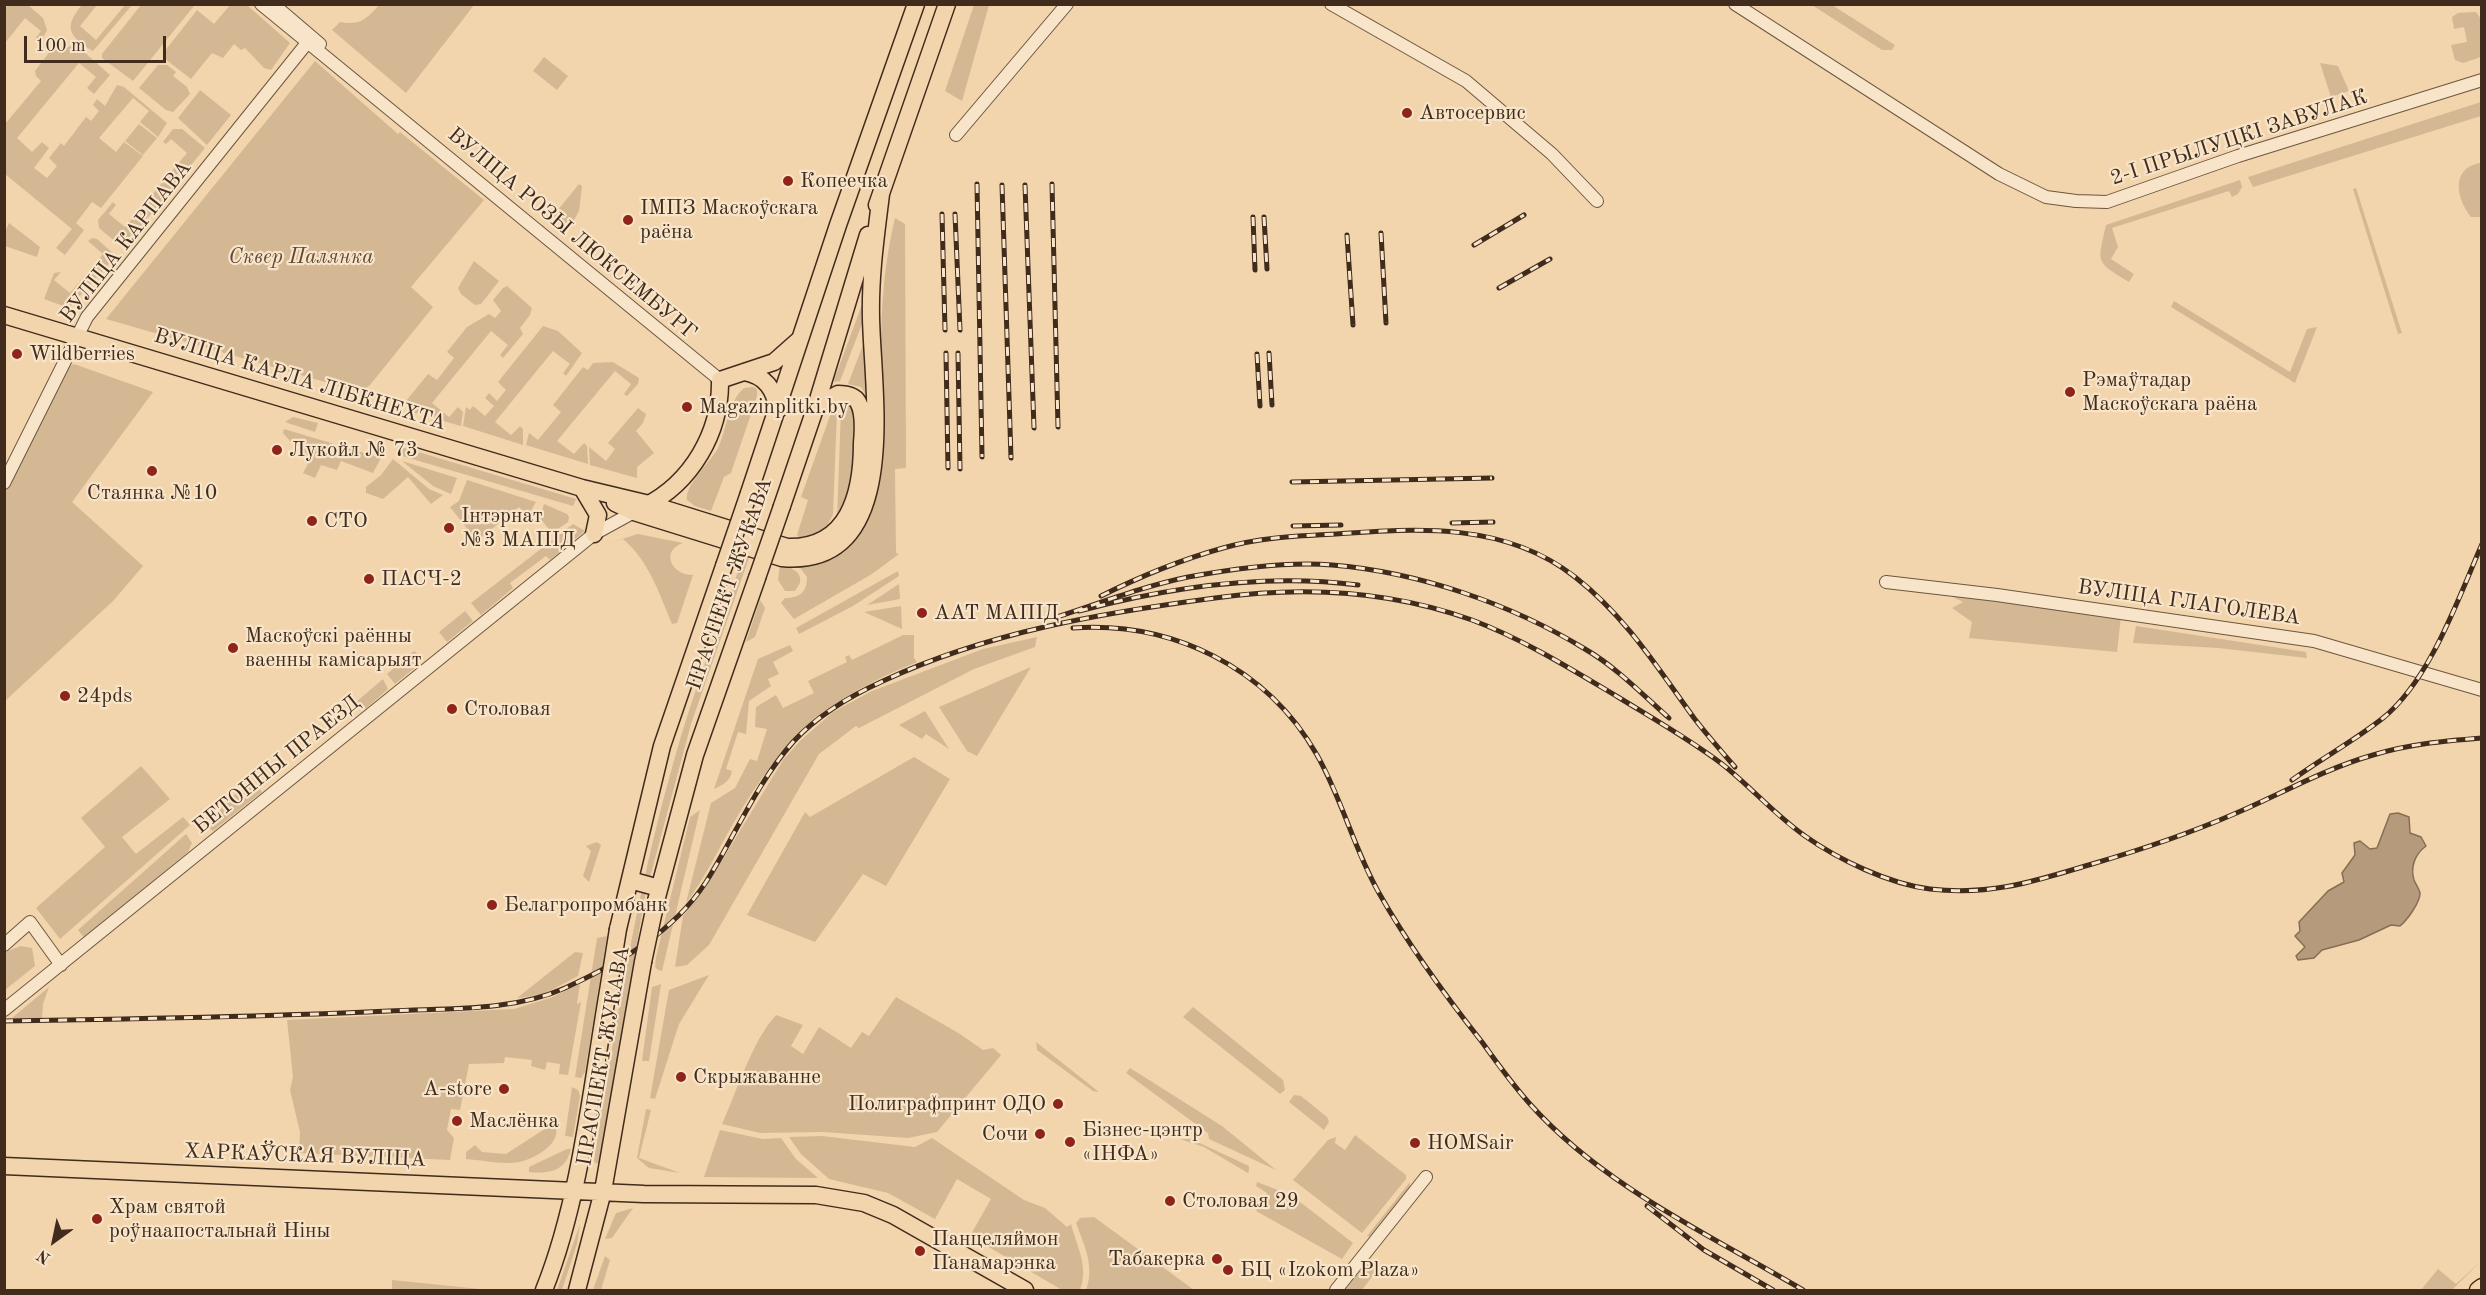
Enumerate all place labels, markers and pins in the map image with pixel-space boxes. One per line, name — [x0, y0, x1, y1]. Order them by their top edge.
place label: Автосервис — [1419, 100, 1526, 126]
marker: Автосервис — [1400, 106, 1414, 120]
place label: Копеечка — [800, 168, 888, 194]
marker: Копеечка — [781, 174, 795, 188]
place label: ІМПЗ Маскоўскага раёна — [640, 195, 818, 245]
marker: ІМПЗ Маскоўскага раёна — [621, 213, 635, 227]
place label: Wildberries — [29, 341, 135, 367]
marker: Wildberries — [10, 347, 24, 361]
place label: Рэмаўтадар Маскоўскага раёна — [2082, 367, 2257, 417]
marker: Рэмаўтадар Маскоўскага раёна — [2063, 385, 2077, 399]
place label: Magazinplitki.by — [699, 394, 849, 420]
marker: Magazinplitki.by — [680, 400, 694, 414]
place label: Лукойл № 73 — [289, 437, 418, 463]
marker: Лукойл № 73 — [270, 443, 284, 457]
marker: Стаянка №10 — [145, 464, 159, 478]
place label: Стаянка №10 — [87, 480, 217, 506]
place label: Інтэрнат №3 МАПІД — [461, 503, 575, 553]
place label: СТО — [324, 508, 368, 534]
marker: СТО — [305, 514, 319, 528]
marker: Інтэрнат №3 МАПІД — [442, 521, 456, 535]
place label: ПАСЧ-2 — [381, 566, 462, 592]
marker: ПАСЧ-2 — [362, 572, 376, 586]
place label: ААТ МАПІД — [934, 600, 1059, 626]
marker: ААТ МАПІД — [915, 606, 929, 620]
place label: Маскоўскі раённы ваенны камісарыят — [245, 623, 422, 673]
marker: Маскоўскі раённы ваенны камісарыят — [226, 641, 240, 655]
place label: 24pds — [77, 683, 132, 709]
marker: 24pds — [58, 689, 72, 703]
place label: Столовая — [464, 696, 551, 722]
marker: Столовая — [445, 702, 459, 716]
place label: Белагропромбанк — [504, 892, 668, 918]
marker: Белагропромбанк — [485, 898, 499, 912]
place label: Скрыжаванне — [693, 1064, 821, 1090]
marker: Скрыжаванне — [674, 1070, 688, 1084]
place label: А-store — [423, 1076, 492, 1102]
marker: А-store — [497, 1082, 511, 1096]
place label: Полиграфпринт ОДО — [848, 1091, 1046, 1117]
marker: Полиграфпринт ОДО — [1051, 1097, 1065, 1111]
place label: Маслёнка — [469, 1108, 559, 1134]
marker: Маслёнка — [450, 1114, 464, 1128]
place label: Бізнес-цэнтр «ІНФА» — [1082, 1117, 1203, 1167]
place label: Сочи — [982, 1121, 1028, 1147]
marker: Сочи — [1033, 1127, 1047, 1141]
place label: HOMSair — [1427, 1130, 1514, 1156]
marker: Бізнес-цэнтр «ІНФА» — [1063, 1135, 1077, 1149]
marker: HOMSair — [1408, 1136, 1422, 1150]
place label: Столовая 29 — [1182, 1188, 1299, 1214]
place label: Храм святой роўнаапостальнай Ніны — [109, 1194, 330, 1244]
marker: Столовая 29 — [1163, 1194, 1177, 1208]
marker: Храм святой роўнаапостальнай Ніны — [90, 1212, 104, 1226]
place label: Панцеляймон Панамарэнка — [932, 1226, 1058, 1276]
marker: Панцеляймон Панамарэнка — [913, 1244, 927, 1258]
place label: Табакерка — [1108, 1246, 1205, 1272]
marker: Табакерка — [1210, 1252, 1224, 1266]
place label: БЦ «Izokom Plaza» — [1240, 1257, 1419, 1283]
marker: БЦ «Izokom Plaza» — [1221, 1263, 1235, 1277]

